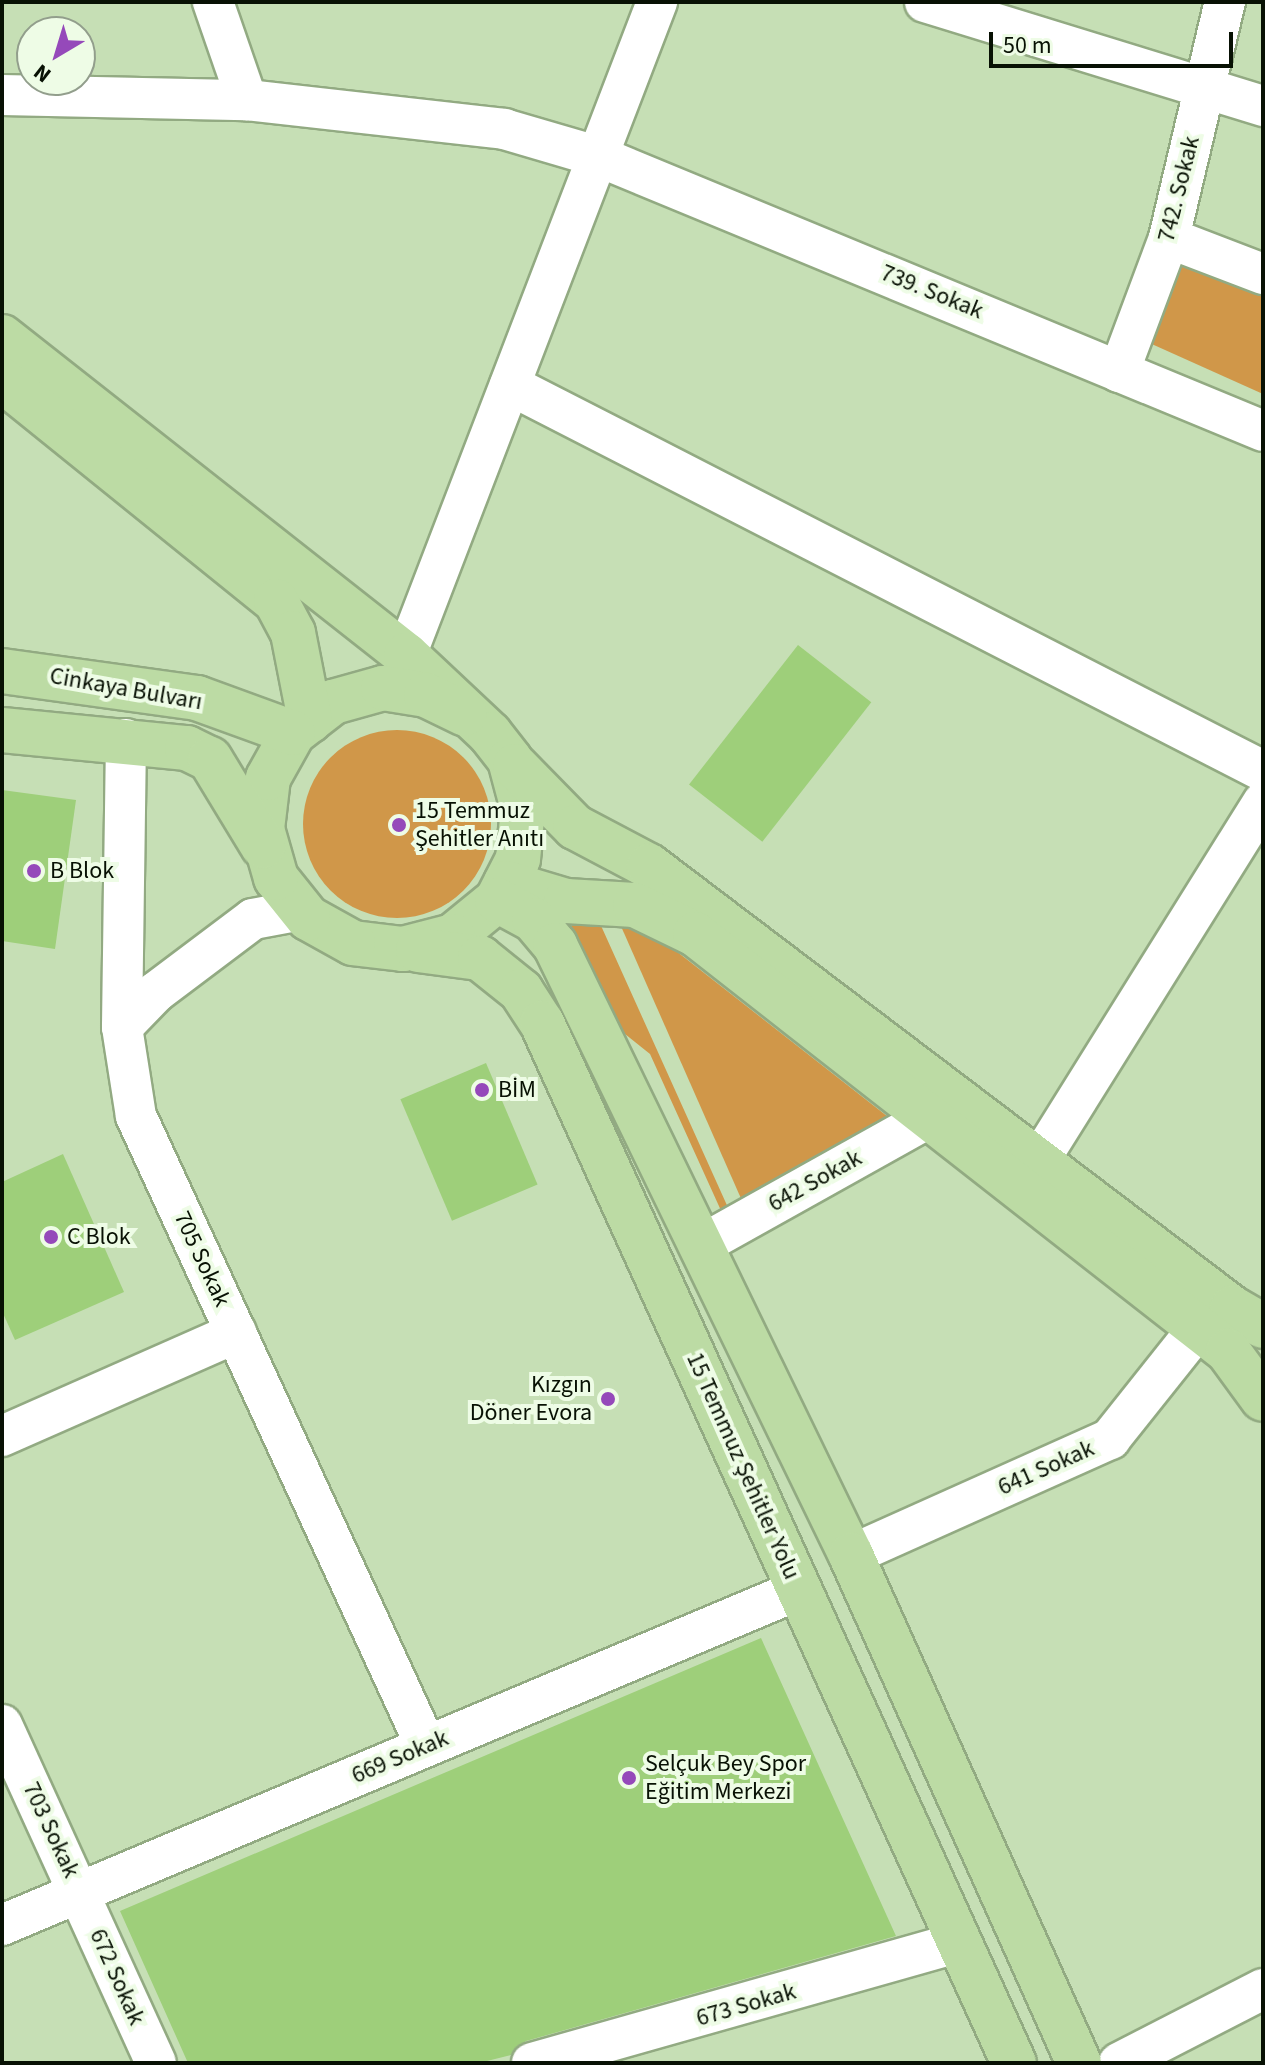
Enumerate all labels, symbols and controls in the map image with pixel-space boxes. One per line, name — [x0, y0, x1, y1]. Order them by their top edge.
north arrow — [16, 16, 96, 96]
scale bar — [993, 16, 1237, 66]
text: 50 m — [1003, 28, 1052, 63]
text: N — [27, 56, 58, 90]
street label: 742. Sokak — [1152, 133, 1206, 245]
street label: 739. Sokak — [877, 258, 987, 326]
street label: Cinkaya Bulvarı — [47, 661, 205, 717]
place label: 15 Temmuz Şehitler Anıtı — [415, 797, 544, 853]
marker: 15 Temmuz Şehitler Anıtı — [390, 816, 408, 834]
place label: B Blok — [50, 857, 114, 885]
marker: B Blok — [25, 862, 43, 880]
place label: BİM — [498, 1076, 536, 1104]
marker: BİM — [473, 1081, 491, 1099]
street label: 642 Sokak — [763, 1144, 867, 1218]
street label: 705 Sokak — [167, 1207, 237, 1311]
place label: C Blok — [67, 1223, 131, 1251]
marker: C Blok — [42, 1228, 60, 1246]
street label: 15 Temmuz Şehitler Yolu — [680, 1348, 806, 1584]
place label: Kızgın Döner Evora — [470, 1371, 592, 1427]
marker: Kızgın Döner Evora — [599, 1390, 617, 1408]
street label: 641 Sokak — [994, 1434, 1098, 1502]
street label: 669 Sokak — [347, 1724, 453, 1790]
place label: Selçuk Bey Spor Eğitim Merkezi — [645, 1750, 806, 1806]
marker: Selçuk Bey Spor Eğitim Merkezi — [620, 1769, 638, 1787]
street label: 703 Sokak — [16, 1778, 86, 1882]
street label: 672 Sokak — [83, 1925, 151, 2029]
street label: 673 Sokak — [693, 1977, 799, 2033]

